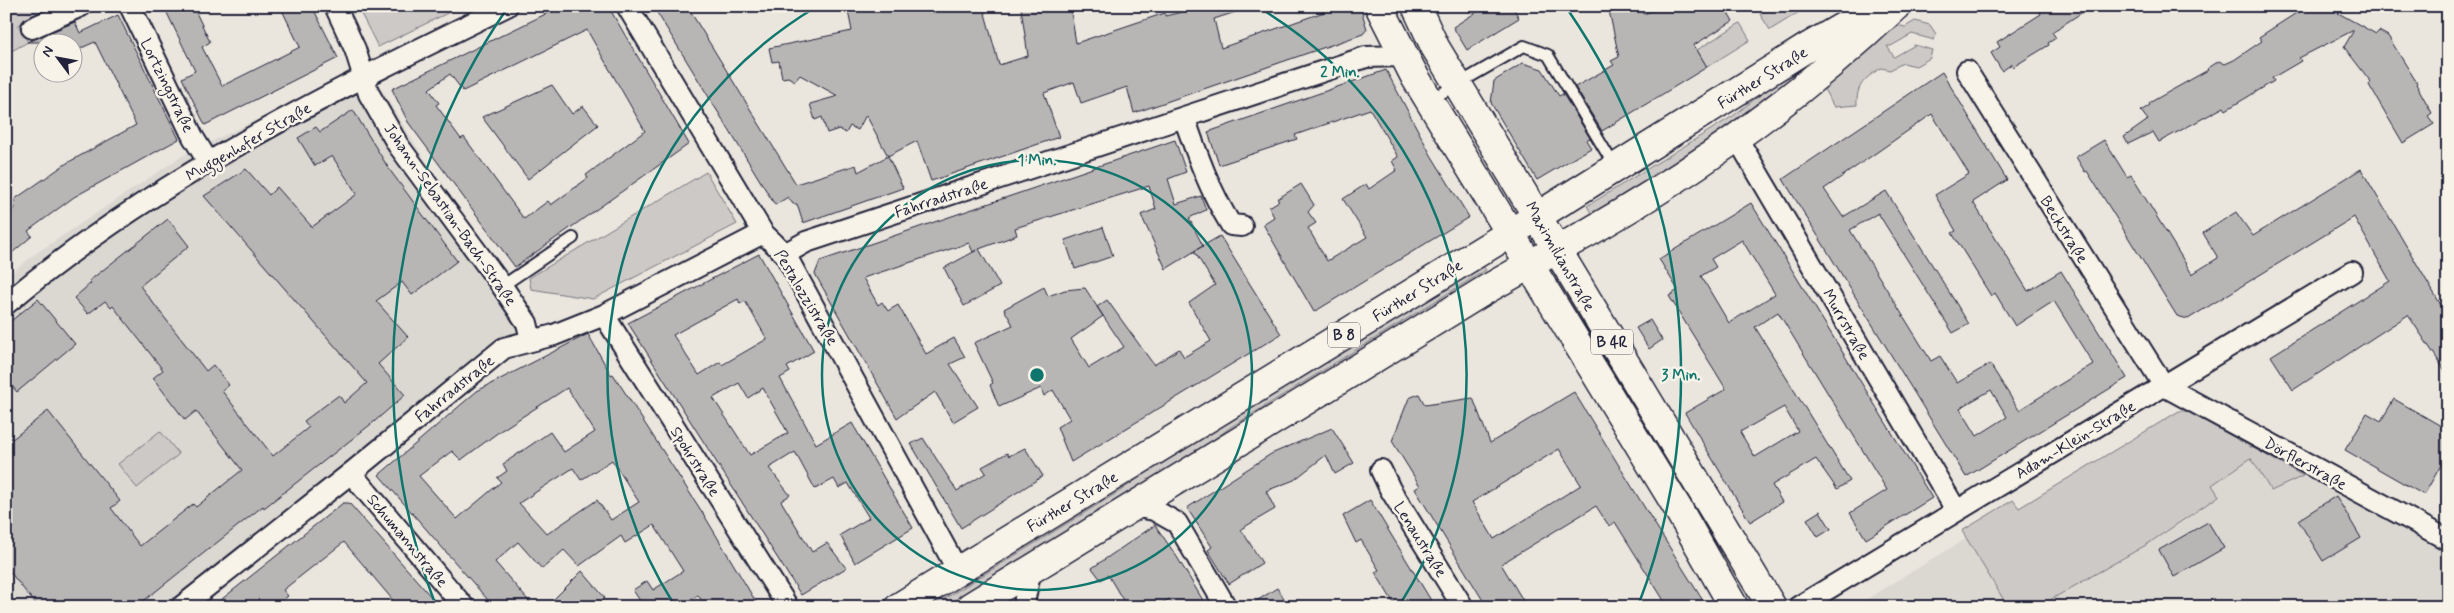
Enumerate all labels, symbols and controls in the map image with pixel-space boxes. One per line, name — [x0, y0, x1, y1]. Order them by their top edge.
north arrow — [32, 32, 82, 82]
street label: Lortzingstraße — [134, 35, 198, 137]
street label: Fürther Straße — [1714, 42, 1812, 114]
text: N — [38, 43, 58, 60]
text: 2 Min. — [1320, 63, 1360, 83]
street label: Muggenhofer Straße — [182, 98, 316, 188]
street label: Johann-Sebastian-Bach-Straße — [379, 119, 521, 310]
text: 1 Min. — [1018, 151, 1056, 171]
street label: Fahrradstraße — [892, 173, 991, 223]
street label: Beckstraße — [2035, 192, 2093, 268]
street label: Maximilianstraße — [1520, 198, 1600, 316]
street label: Pestalozzistraße — [769, 246, 843, 350]
street label: Fürther Straße — [1369, 255, 1467, 327]
street label: Murrstraße — [1817, 286, 1874, 364]
road number: B 8 — [1328, 322, 1360, 348]
road number: B 4R — [1591, 330, 1633, 354]
street label: Fahrradstraße — [411, 350, 499, 428]
centre of rings — [1028, 366, 1046, 384]
text: 3 Min. — [1662, 366, 1700, 386]
street label: Adam-Klein-Straße — [2012, 396, 2140, 484]
street label: Spohrstraße — [665, 423, 725, 501]
street label: Dörflerstraße — [2260, 433, 2350, 496]
street label: Fürther Straße — [1023, 467, 1122, 538]
street label: Schumannstraße — [362, 490, 452, 592]
street label: Lenaustraße — [1388, 498, 1451, 582]

